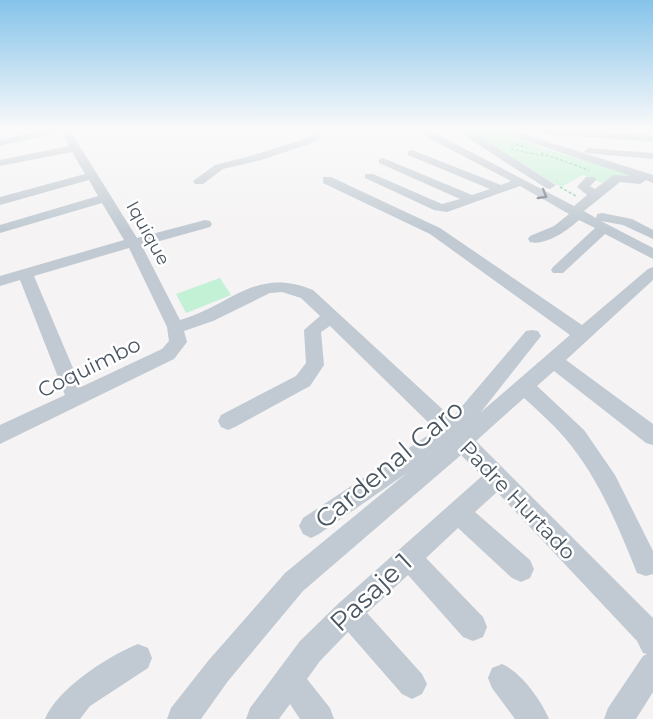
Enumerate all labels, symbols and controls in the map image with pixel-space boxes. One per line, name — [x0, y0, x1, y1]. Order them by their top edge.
one-way arrow — [537, 187, 547, 199]
street label: Iquique — [121, 197, 175, 269]
street label: Coquimbo — [34, 331, 144, 403]
street label: Cardenal Caro — [308, 393, 470, 535]
street label: Padre Hurtado — [455, 435, 581, 565]
street label: Pasaje 1 — [323, 546, 419, 638]

